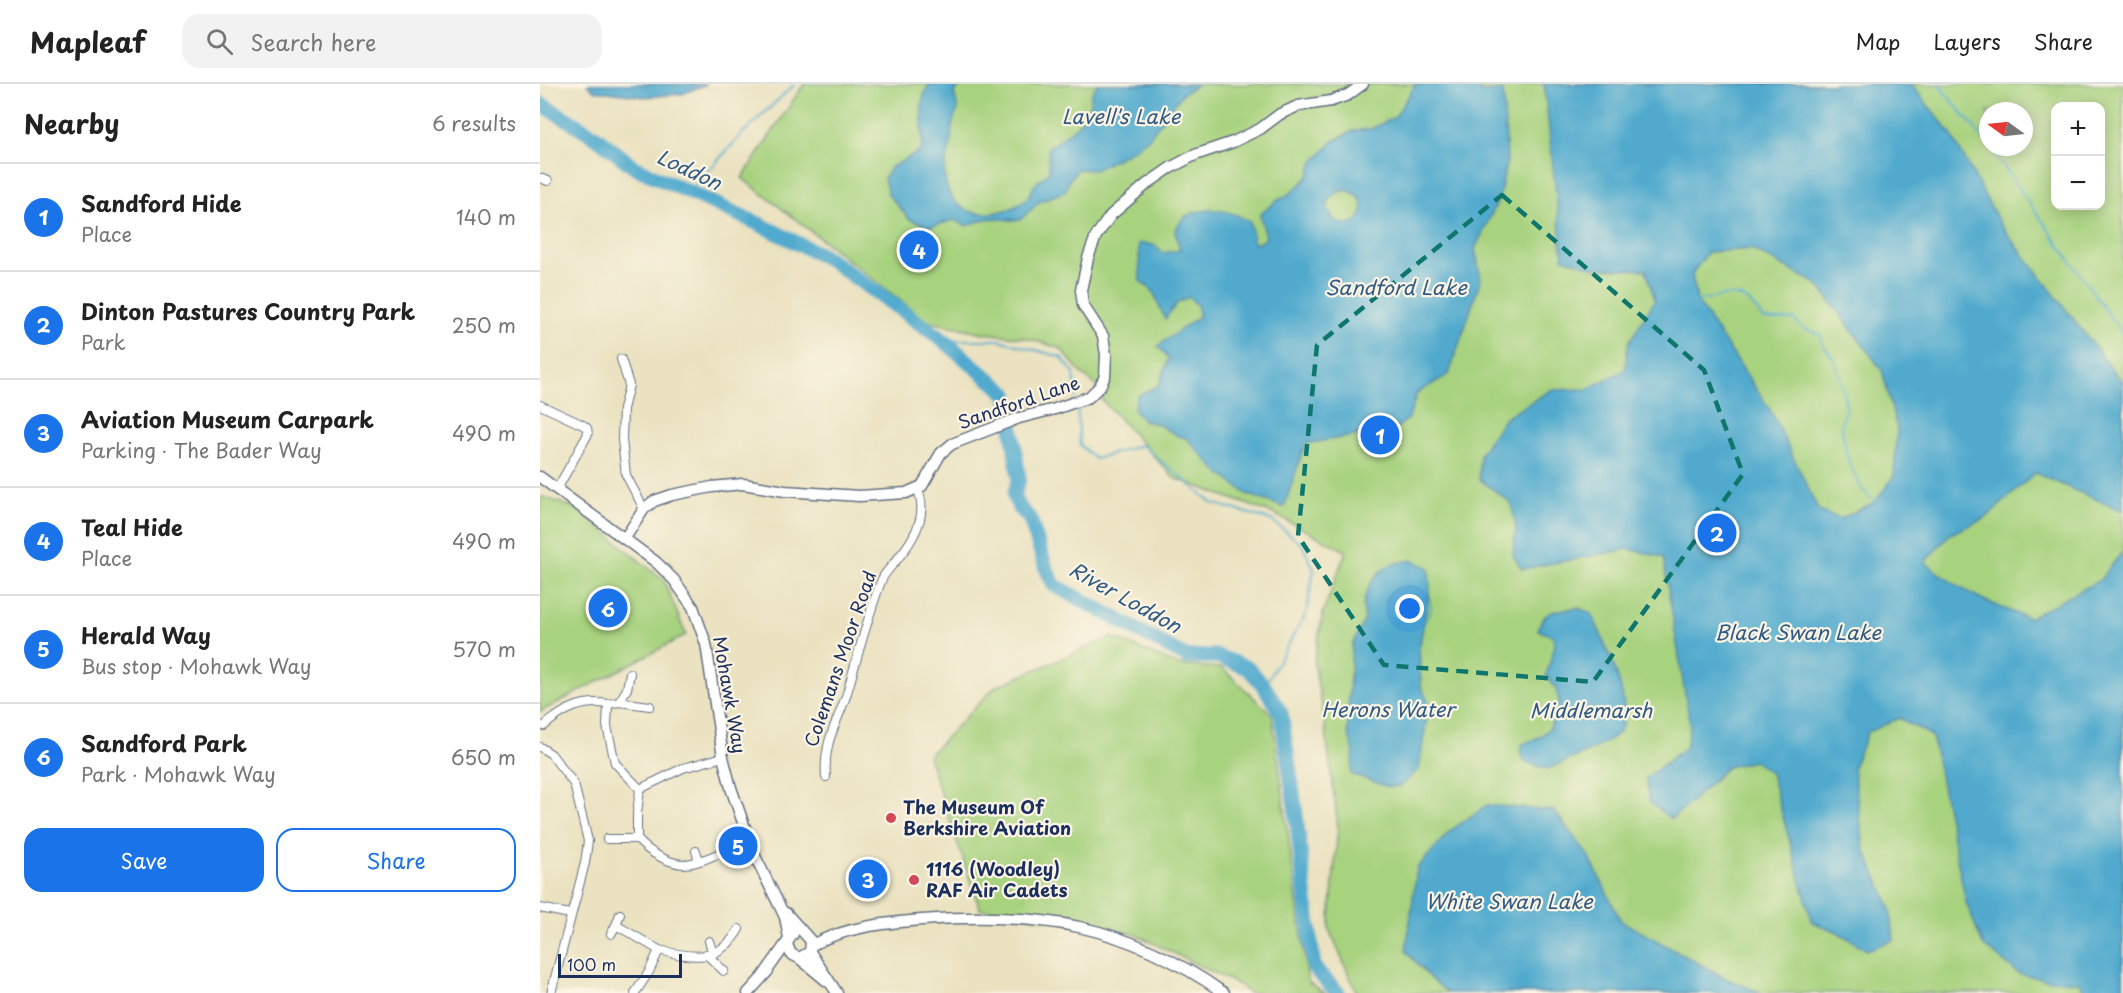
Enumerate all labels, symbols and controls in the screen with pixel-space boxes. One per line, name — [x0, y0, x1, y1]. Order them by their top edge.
search box — [182, 14, 602, 68]
text: Mapleaf — [30, 20, 146, 63]
icon: search — [203, 25, 236, 58]
text: Search here — [251, 25, 376, 58]
text: Map — [1856, 25, 1900, 57]
text: Layers — [1933, 25, 2001, 57]
text: Share — [2034, 25, 2093, 57]
water label: Lavell's Lake — [1062, 101, 1182, 131]
north arrow — [1979, 102, 2033, 156]
map controls — [2051, 102, 2105, 210]
button: + — [2051, 102, 2105, 156]
text: Nearby — [24, 104, 119, 143]
text: 6 results — [432, 108, 516, 138]
water label: Loddon — [652, 141, 727, 197]
button: − — [2051, 156, 2105, 210]
text: Sandford Hide — [81, 186, 242, 219]
text: 1 — [39, 202, 48, 232]
text: 140 m — [456, 202, 516, 232]
text: Place — [81, 219, 132, 249]
pin: 4 — [900, 228, 938, 272]
water label: Sandford Lake — [1325, 272, 1468, 302]
text: Dinton Pastures Country Park — [81, 294, 415, 327]
text: 2 — [36, 310, 51, 340]
text: 250 m — [452, 310, 516, 340]
text: Park — [81, 327, 126, 357]
street label: Sandford Lane — [954, 368, 1083, 435]
text: Aviation Museum Carpark — [81, 402, 374, 435]
pin: 1 — [1360, 412, 1400, 458]
text: 3 — [37, 418, 50, 448]
text: 490 m — [452, 418, 516, 448]
text: Parking · The Bader Way — [81, 435, 322, 465]
text: Teal Hide — [81, 510, 183, 543]
pin: 2 — [1698, 510, 1736, 556]
text: 4 — [37, 526, 50, 556]
text: 490 m — [452, 526, 516, 556]
text: Place — [81, 543, 132, 573]
water label: River Loddon — [1064, 554, 1188, 641]
street label: Colemans Moor Road — [797, 567, 882, 750]
pin: 6 — [588, 586, 628, 630]
your location — [1395, 594, 1424, 623]
water label: Black Swan Lake — [1715, 617, 1882, 647]
text: Herald Way — [81, 618, 211, 651]
text: 5 — [37, 634, 50, 664]
text: 570 m — [452, 634, 516, 664]
street label: Mohawk Way — [707, 634, 754, 756]
text: Bus stop · Mohawk Way — [81, 651, 312, 681]
water label: Herons Water — [1321, 694, 1457, 724]
water label: Middlemarsh — [1530, 695, 1653, 725]
text: Sandford Park — [81, 726, 247, 759]
text: 6 — [36, 742, 51, 772]
text: 650 m — [451, 742, 516, 772]
text: Park · Mohawk Way — [81, 759, 276, 789]
place label: The Museum Of Berkshire Aviation — [903, 793, 1071, 841]
marker: The Museum Of Berkshire Aviation — [884, 811, 898, 825]
pin: 5 — [718, 824, 758, 868]
button: Save — [24, 828, 264, 892]
button: Share — [276, 828, 516, 892]
place label: 1116 (Woodley) RAF Air Cadets — [926, 855, 1068, 903]
pin: 3 — [848, 856, 888, 902]
marker: 1116 (Woodley) RAF Air Cadets — [907, 873, 921, 887]
water label: White Swan Lake — [1425, 886, 1594, 916]
scale bar — [558, 951, 682, 978]
text: 100 m — [567, 952, 616, 976]

